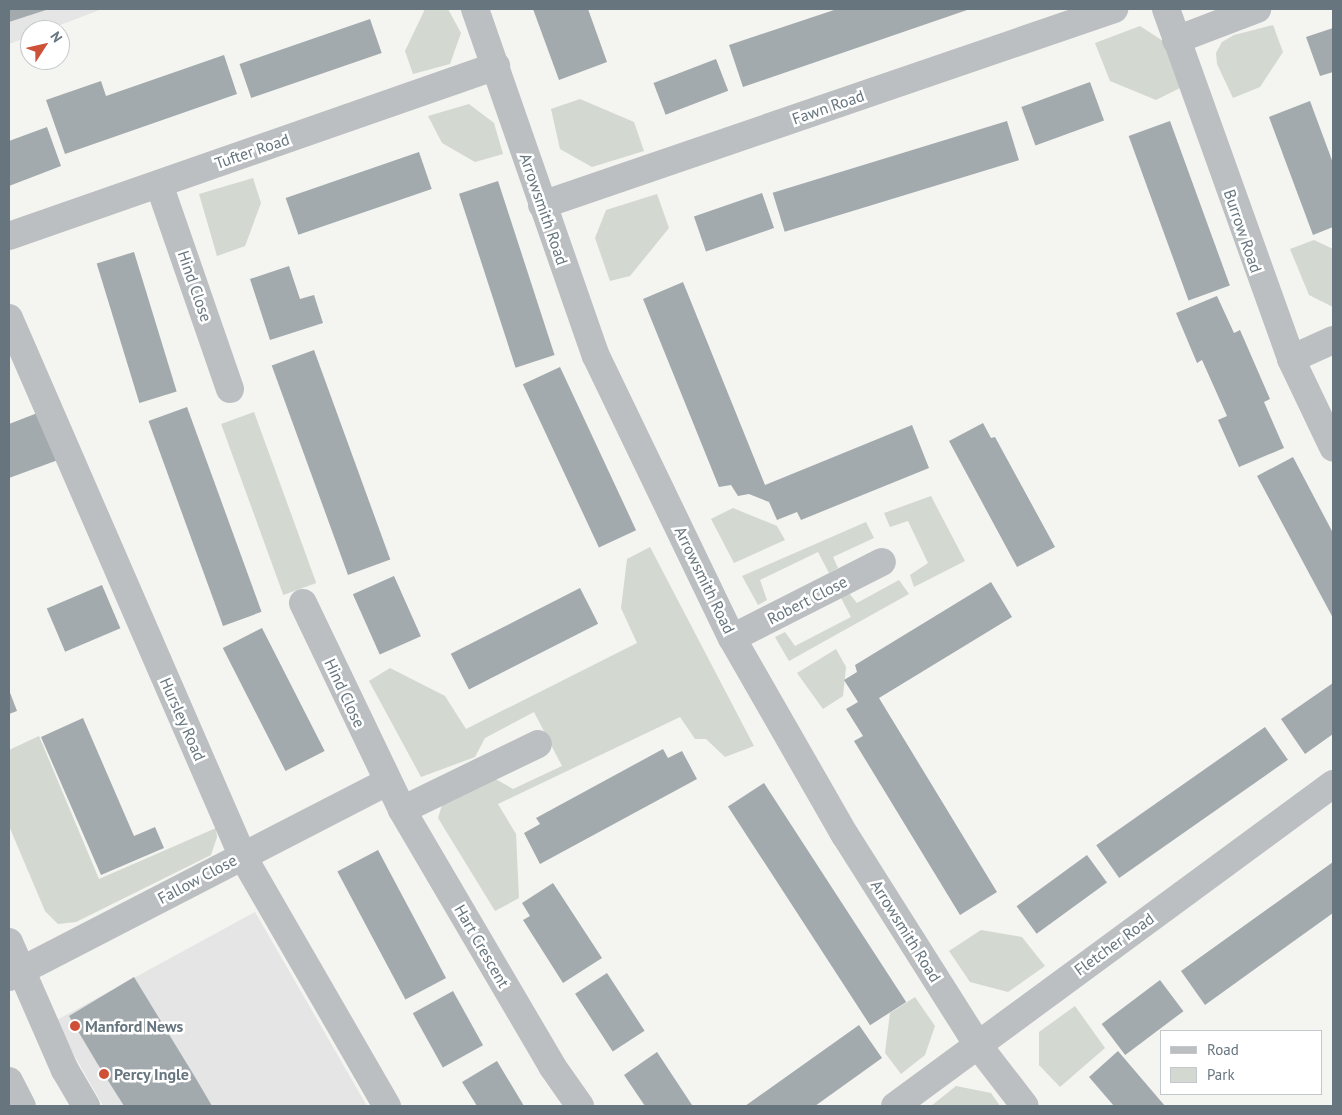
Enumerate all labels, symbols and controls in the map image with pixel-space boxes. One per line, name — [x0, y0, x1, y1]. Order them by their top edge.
north arrow — [20, 20, 70, 70]
text: N — [46, 28, 66, 46]
street label: Fawn Road — [789, 86, 867, 128]
street label: Tufter Road — [212, 129, 292, 173]
street label: Arrowsmith Road — [516, 151, 572, 267]
street label: Burrow Road — [1220, 187, 1266, 275]
street label: Hind Close — [174, 248, 216, 324]
street label: Arrowsmith Road — [671, 523, 739, 637]
street label: Robert Close — [764, 572, 850, 628]
street label: Hind Close — [321, 655, 369, 731]
street label: Hursley Road — [156, 674, 210, 764]
street label: Fallow Close — [154, 850, 240, 908]
street label: Arrowsmith Road — [867, 876, 945, 986]
street label: Hart Crescent — [451, 901, 513, 991]
street label: Fletcher Road — [1070, 909, 1158, 979]
place label: Manford News — [85, 1016, 183, 1036]
marker: Manford News — [69, 1020, 81, 1032]
legend — [1160, 1030, 1322, 1095]
text: Road — [1207, 1040, 1239, 1059]
place label: Percy Ingle — [114, 1064, 189, 1084]
text: Park — [1207, 1065, 1235, 1084]
marker: Percy Ingle — [98, 1068, 110, 1080]

